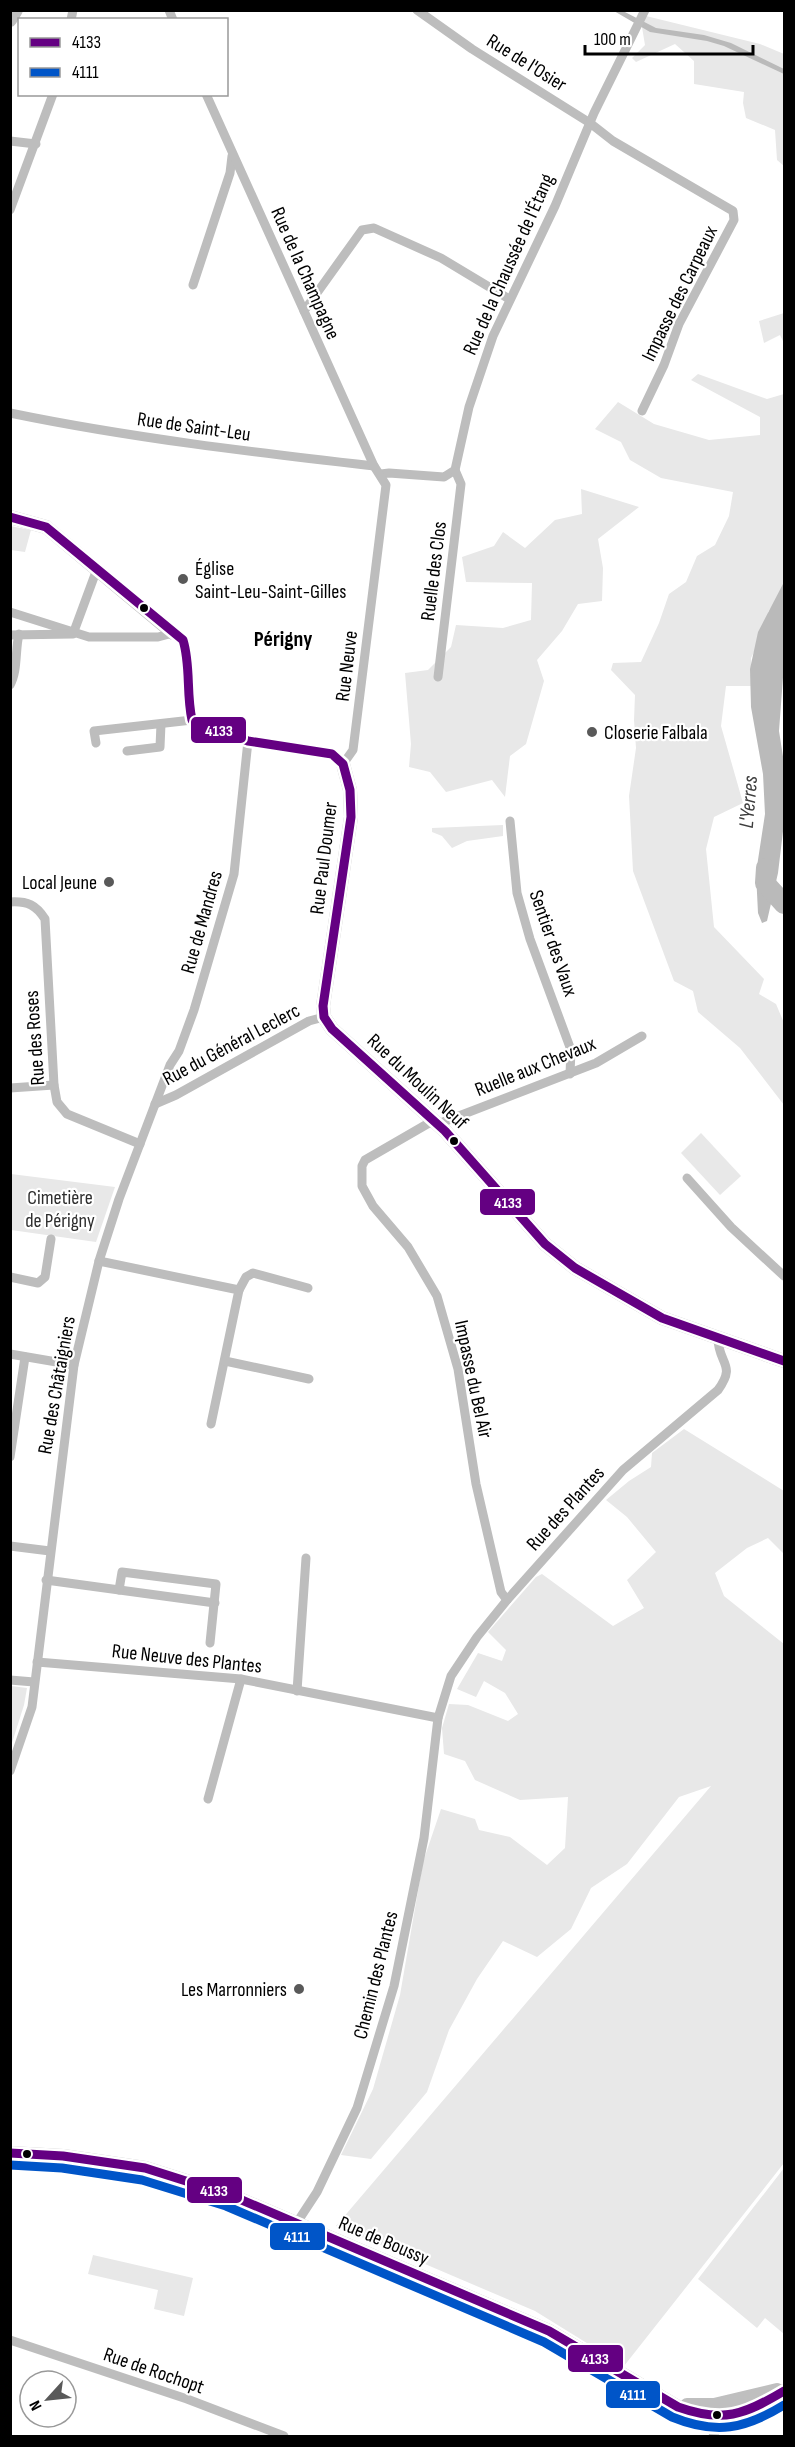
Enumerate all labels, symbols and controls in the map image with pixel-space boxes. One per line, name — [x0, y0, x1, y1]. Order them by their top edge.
legend — [18, 18, 228, 96]
scale bar — [585, 18, 753, 56]
street label: Rue de l'Osier — [482, 29, 571, 97]
text: 100 m — [594, 29, 631, 50]
text: 4133 — [72, 32, 101, 53]
text: 4111 — [72, 62, 99, 83]
street label: Rue de la Chaussée de l'Étang — [458, 170, 560, 359]
street label: Rue de la Champagne — [265, 204, 345, 343]
street label: Impasse des Carpeaux — [637, 221, 723, 365]
street label: Rue de Saint-Leu — [136, 407, 252, 447]
street label: Ruelle des Clos — [416, 520, 452, 622]
place label: Église Saint-Leu-Saint-Gilles — [195, 557, 346, 604]
marker: Église Saint-Leu-Saint-Gilles — [176, 572, 190, 586]
unlabelled marker — [138, 602, 150, 614]
district label: Périgny — [254, 626, 312, 653]
street label: Rue Neuve — [331, 629, 363, 703]
line badge: 4133 — [190, 716, 247, 744]
place label: Closerie Falbala — [604, 721, 708, 745]
text: 4133 — [205, 722, 233, 741]
marker: Closerie Falbala — [585, 725, 599, 739]
water label: L'Yerres — [734, 774, 763, 829]
street label: Rue Paul Doumer — [305, 800, 343, 916]
street label: Rue de Mandres — [176, 868, 228, 976]
place label: Local Jeune — [22, 871, 97, 895]
marker: Local Jeune — [102, 875, 116, 889]
street label: Sentier des Vaux — [524, 887, 583, 1000]
street label: Rue des Roses — [20, 990, 50, 1086]
street label: Rue du Général Leclerc — [159, 999, 304, 1091]
street label: Rue du Moulin Neuf — [362, 1029, 473, 1135]
street label: Ruelle aux Chevaux — [471, 1032, 600, 1102]
unlabelled marker — [448, 1135, 460, 1147]
park label: Cimetière de Périgny — [25, 1186, 95, 1233]
line badge: 4133 — [479, 1188, 536, 1216]
text: 4133 — [494, 1194, 522, 1213]
street label: Rue des Châtaigniers — [33, 1314, 81, 1456]
street label: Impasse du Bel Air — [449, 1318, 497, 1441]
street label: Rue des Plantes — [522, 1462, 610, 1556]
street label: Rue Neuve des Plantes — [111, 1639, 263, 1679]
street label: Chemin des Plantes — [348, 1909, 403, 2042]
place label: Les Marronniers — [181, 1978, 287, 2002]
marker: Les Marronniers — [292, 1982, 306, 1996]
unlabelled marker — [21, 2148, 33, 2160]
line badge: 4133 — [186, 2176, 243, 2204]
text: 4133 — [200, 2182, 228, 2201]
street label: Rue de Boussy — [335, 2211, 433, 2271]
line badge: 4111 — [269, 2222, 326, 2251]
text: 4111 — [284, 2228, 311, 2247]
street label: Rue de Rochopt — [100, 2343, 207, 2399]
line badge: 4133 — [567, 2344, 624, 2373]
text: 4133 — [581, 2350, 609, 2369]
north arrow — [18, 2369, 78, 2429]
line badge: 4111 — [605, 2380, 661, 2409]
text: 4111 — [620, 2386, 647, 2405]
text: N — [26, 2397, 46, 2413]
unlabelled marker — [711, 2409, 723, 2421]

